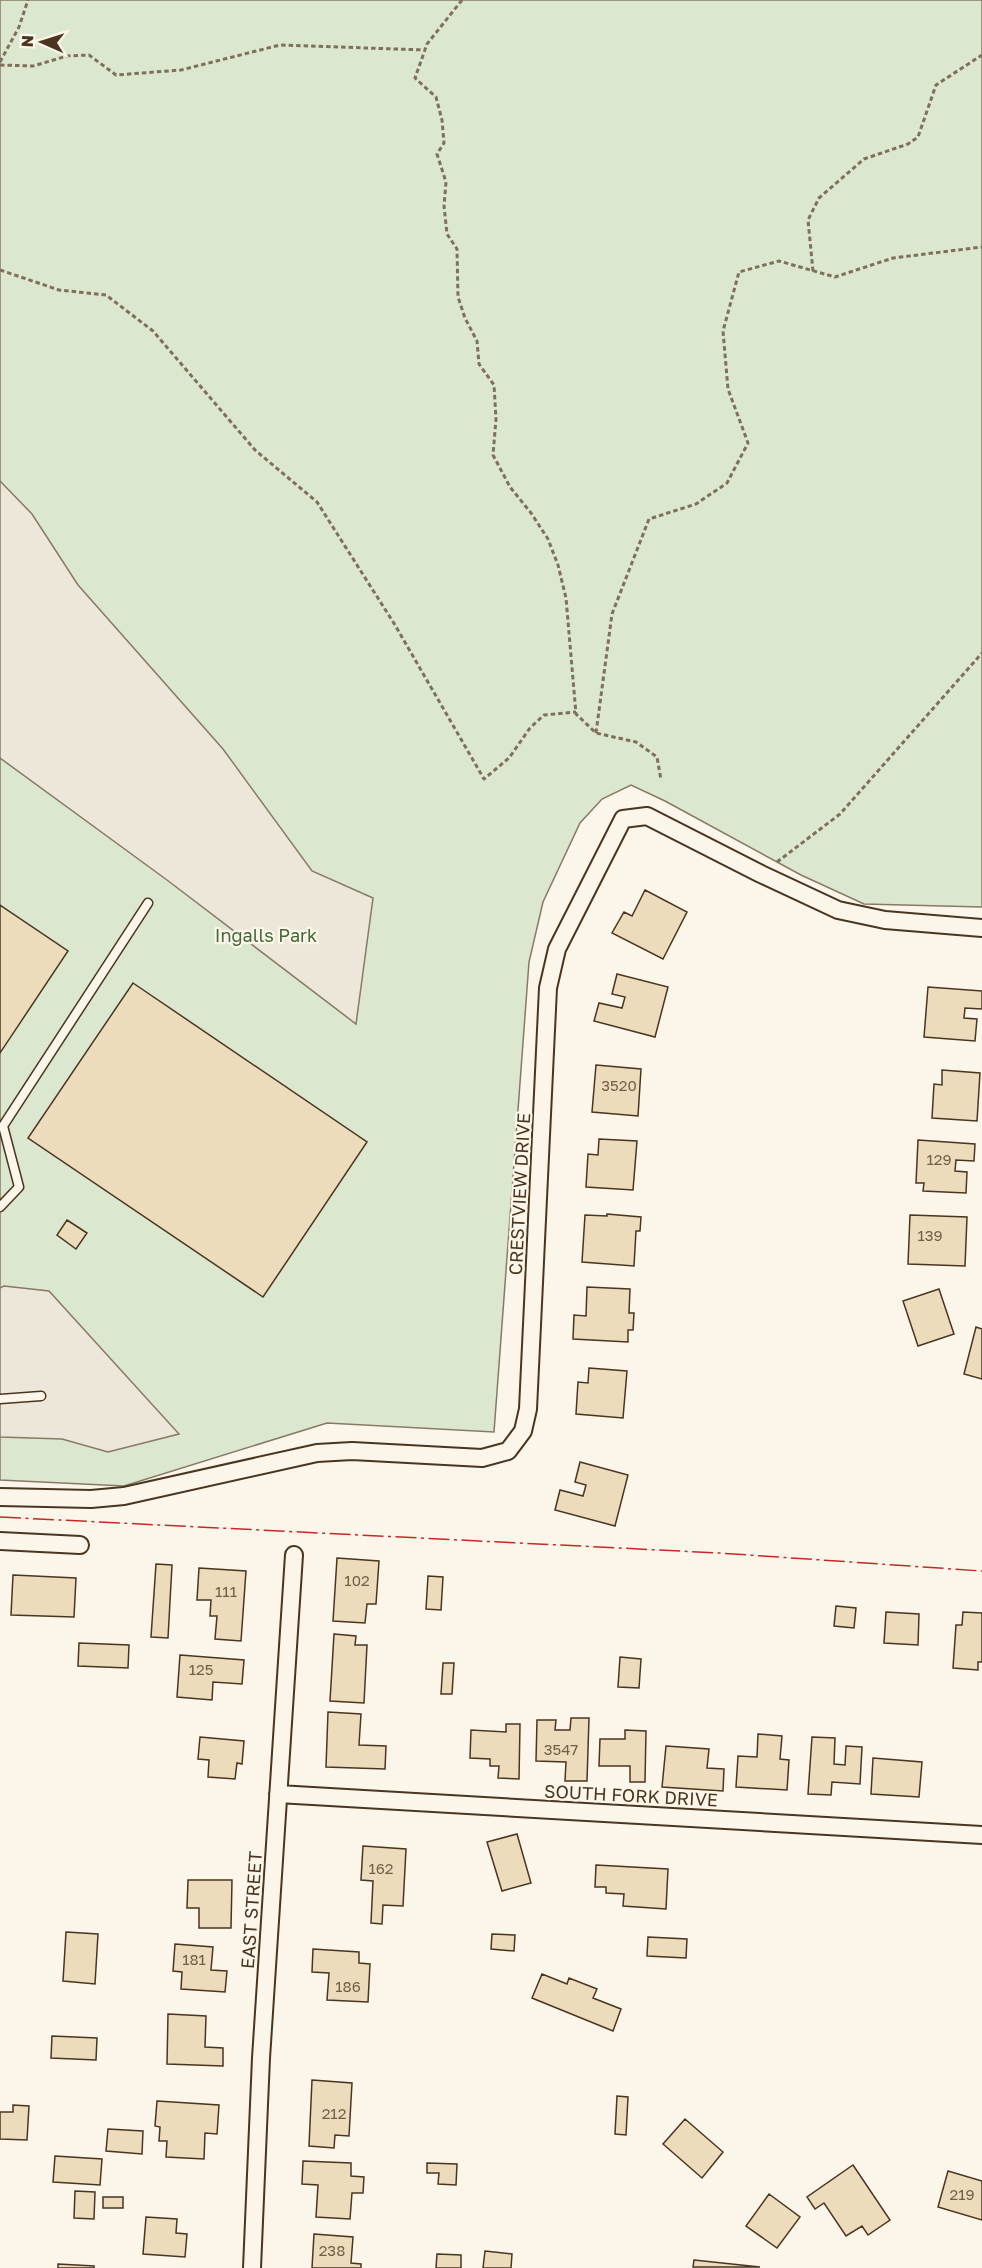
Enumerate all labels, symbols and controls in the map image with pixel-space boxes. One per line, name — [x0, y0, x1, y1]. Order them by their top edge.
north arrow — [12, 12, 72, 72]
text: N — [17, 35, 37, 48]
park label: Ingalls Park — [215, 924, 317, 946]
house number: 3520 — [601, 1076, 637, 1094]
street label: CRESTVIEW DRIVE — [504, 1112, 534, 1276]
house number: 129 — [926, 1150, 952, 1168]
house number: 139 — [917, 1226, 943, 1244]
house number: 102 — [344, 1571, 370, 1589]
house number: 111 — [215, 1582, 237, 1600]
house number: 125 — [189, 1660, 213, 1678]
house number: 3547 — [544, 1740, 578, 1758]
street label: SOUTH FORK DRIVE — [544, 1779, 718, 1811]
street label: EAST STREET — [236, 1850, 266, 1970]
house number: 162 — [368, 1859, 394, 1877]
house number: 181 — [182, 1950, 206, 1968]
house number: 186 — [335, 1977, 361, 1995]
house number: 212 — [322, 2104, 346, 2122]
house number: 219 — [949, 2185, 975, 2203]
house number: 238 — [319, 2241, 345, 2259]

